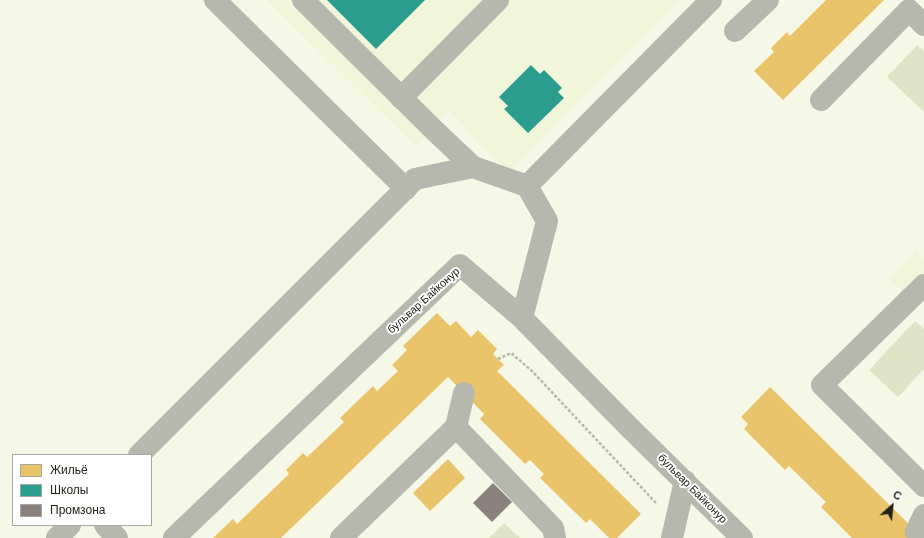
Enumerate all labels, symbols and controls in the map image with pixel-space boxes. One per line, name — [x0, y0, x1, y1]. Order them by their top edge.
street label: бульвар Байконур — [385, 265, 463, 337]
street label: бульвар Байконур — [655, 452, 729, 526]
legend — [12, 454, 152, 526]
text: Жильё — [50, 462, 88, 478]
text: Школы — [50, 482, 88, 498]
north arrow — [872, 486, 912, 526]
text: С — [891, 487, 904, 503]
text: Промзона — [50, 502, 105, 518]

